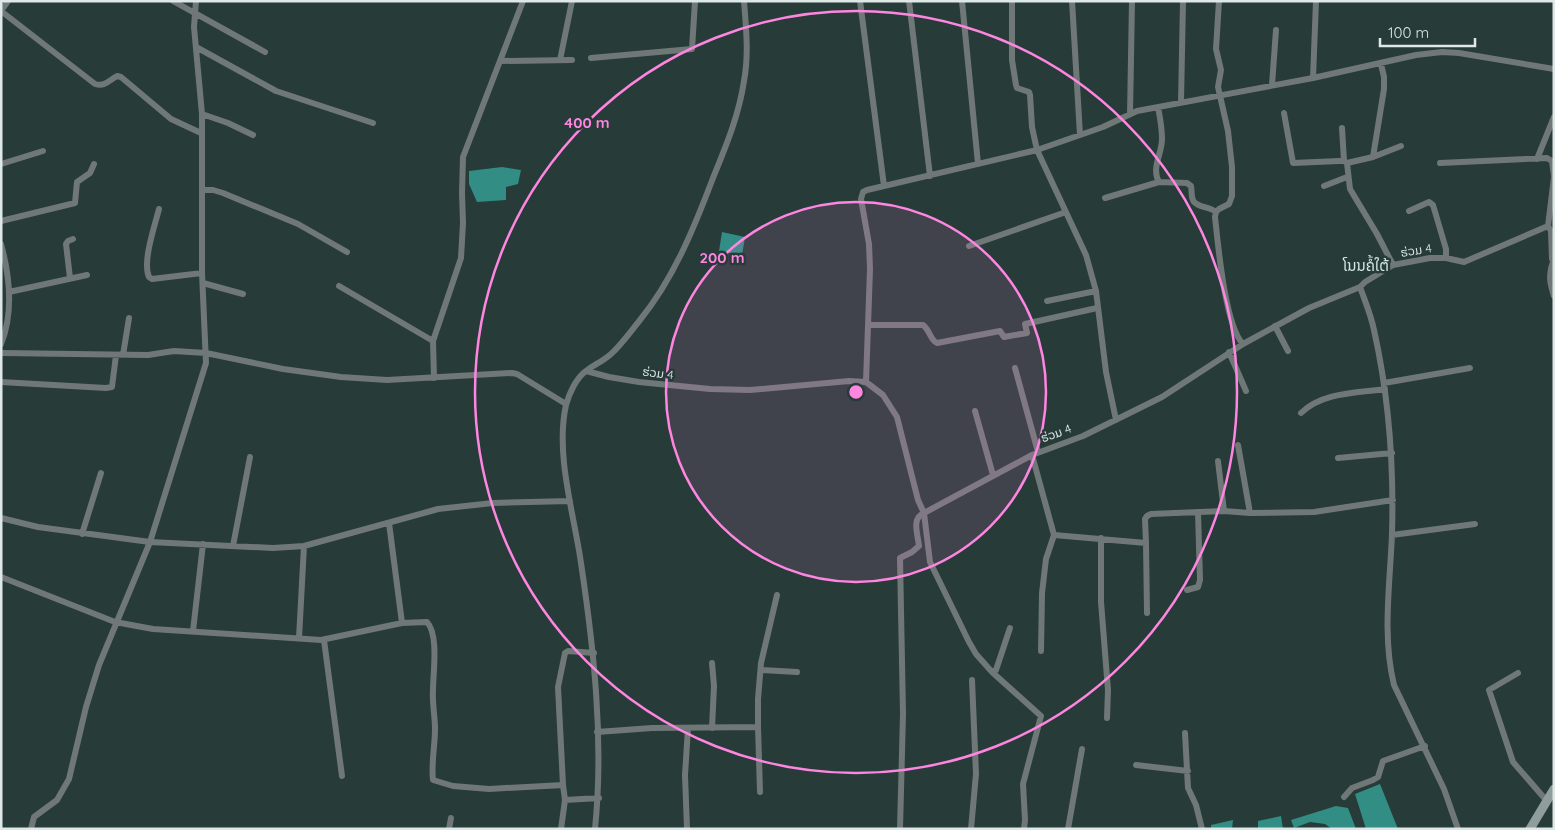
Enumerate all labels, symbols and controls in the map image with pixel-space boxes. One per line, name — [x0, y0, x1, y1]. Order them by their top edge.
scale bar — [1380, 15, 1475, 47]
text: 100 m — [1388, 23, 1429, 42]
text: 400 m — [564, 113, 610, 132]
street label: ຮ່ວມ 4 — [1399, 240, 1433, 260]
text: 200 m — [700, 248, 745, 267]
district label: ໂນນຄໍ້ໃຕ້ — [1342, 254, 1389, 275]
street label: ຮ່ວມ 4 — [642, 364, 674, 382]
centre of rings — [847, 383, 865, 401]
street label: ຮ່ວມ 4 — [1039, 421, 1073, 445]

